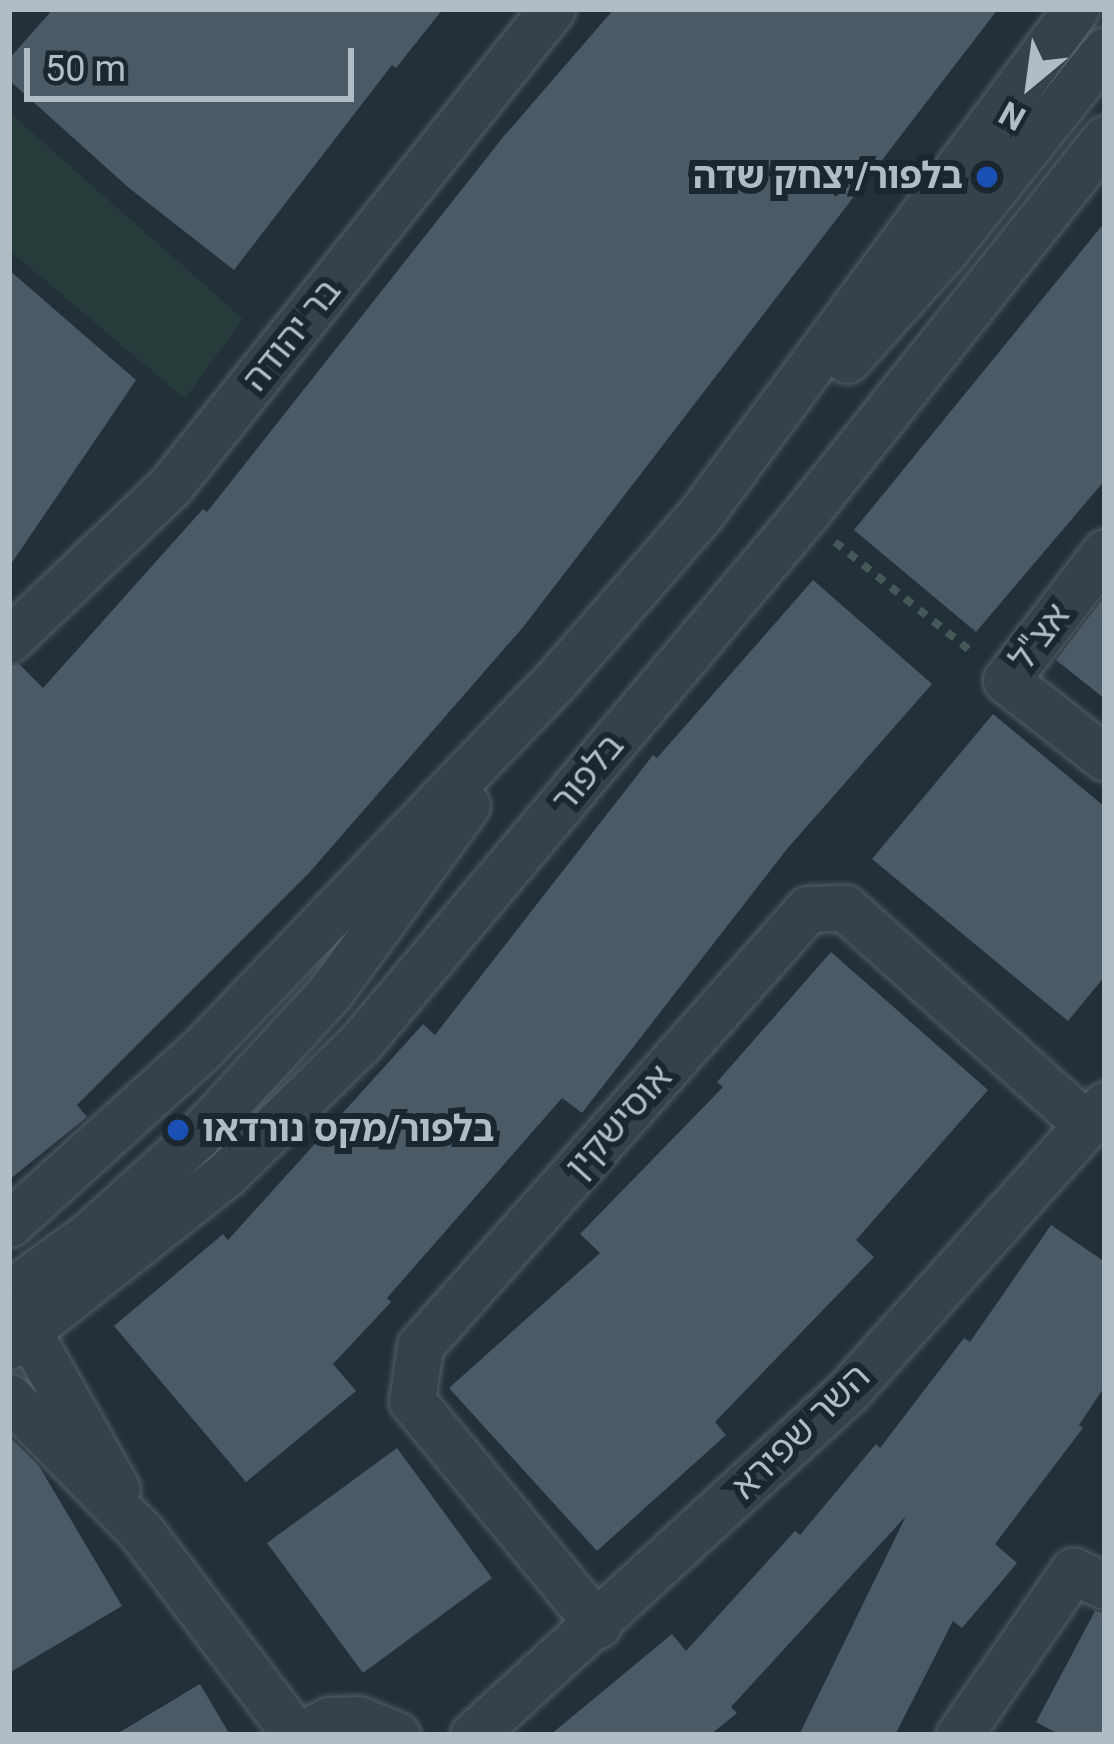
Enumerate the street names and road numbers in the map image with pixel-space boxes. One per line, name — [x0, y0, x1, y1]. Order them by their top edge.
street label: בר יהודה — [234, 270, 350, 400]
street label: אצ"ל — [1001, 595, 1079, 679]
street label: בלפור — [543, 725, 633, 821]
street label: אוסישקין — [557, 1056, 681, 1188]
street label: השר שפירא — [723, 1356, 879, 1508]

